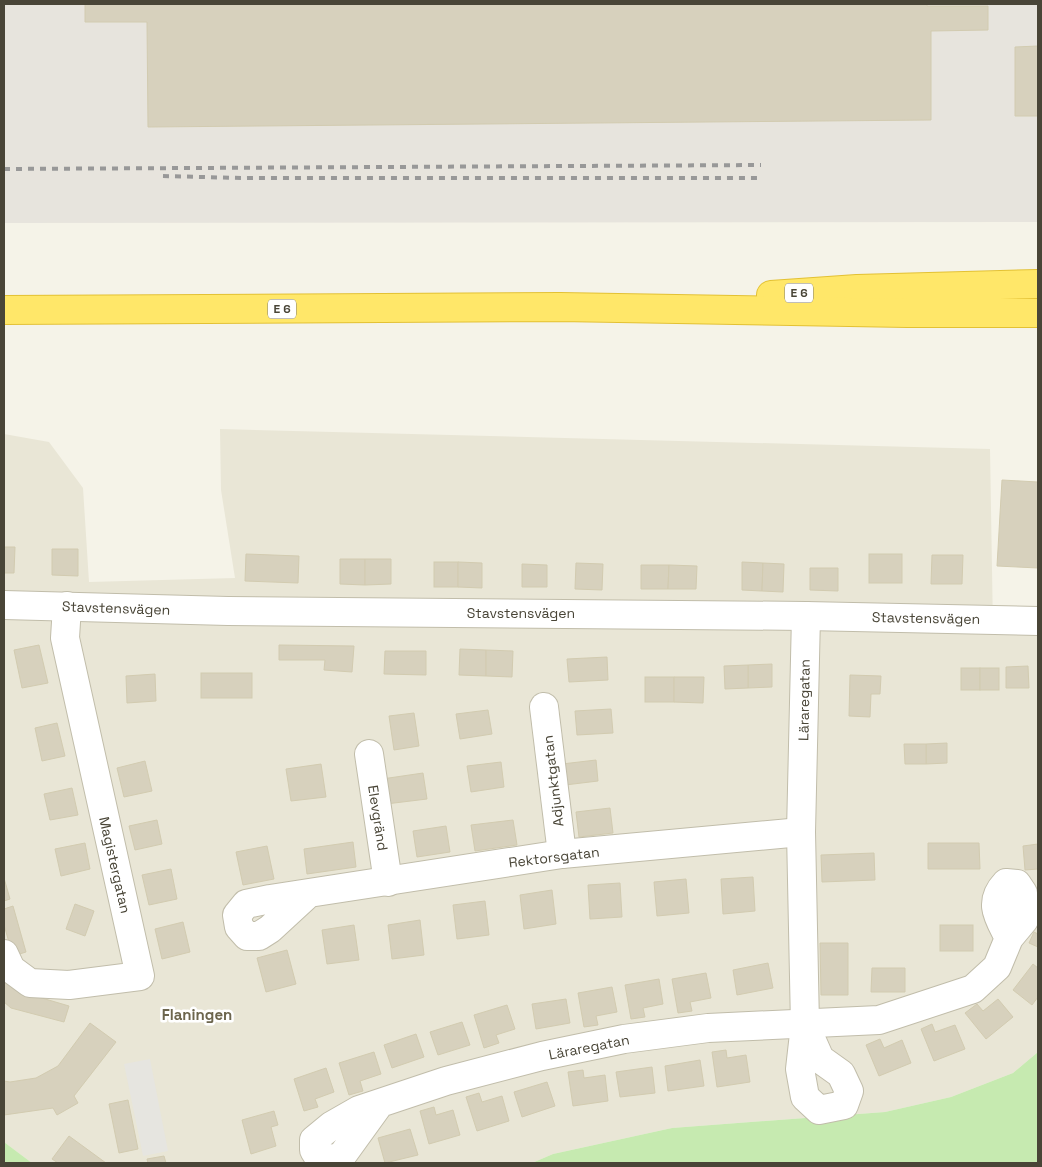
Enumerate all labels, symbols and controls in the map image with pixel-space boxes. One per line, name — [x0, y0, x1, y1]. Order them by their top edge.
road number: E 6 — [785, 284, 813, 302]
road number: E 6 — [268, 300, 296, 318]
street label: Stavstensvägen — [61, 597, 171, 619]
street label: Stavstensvägen — [467, 604, 575, 622]
street label: Stavstensvägen — [872, 608, 980, 628]
street label: Läraregatan — [794, 659, 814, 741]
street label: Adjunktgatan — [538, 734, 568, 828]
street label: Elevgränd — [364, 784, 392, 852]
street label: Magistergatan — [95, 815, 135, 915]
street label: Rektorsgatan — [507, 842, 601, 872]
district label: Flaningen — [162, 1005, 232, 1024]
street label: Läraregatan — [547, 1030, 631, 1064]

